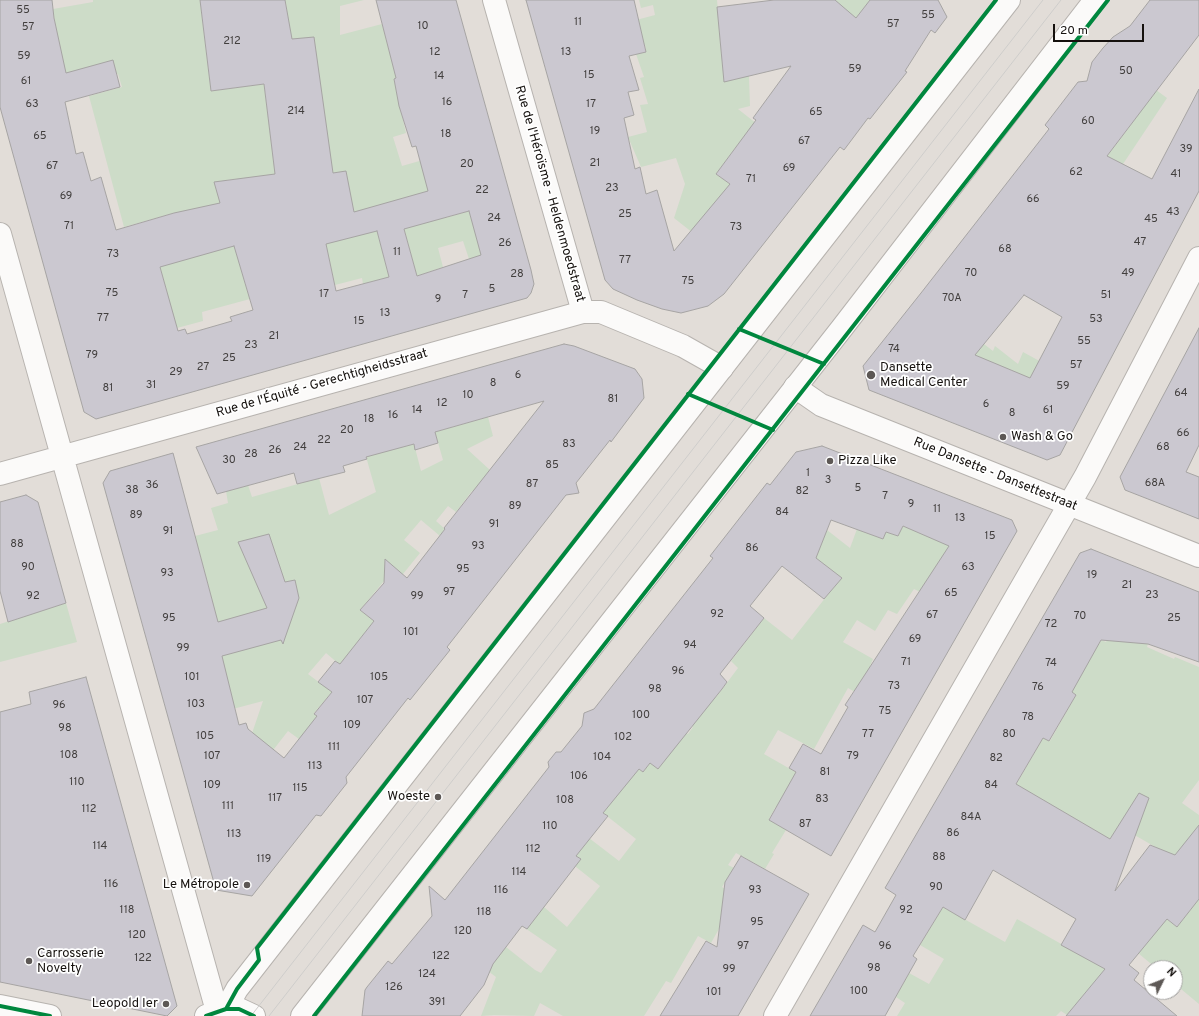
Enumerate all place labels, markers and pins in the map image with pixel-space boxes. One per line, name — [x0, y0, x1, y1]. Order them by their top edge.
place label: Dansette Medical Center — [880, 360, 968, 391]
marker: Dansette Medical Center — [865, 369, 877, 381]
place label: Wash & Go — [1011, 429, 1073, 445]
marker: Wash & Go — [998, 432, 1008, 442]
place label: Pizza Like — [838, 453, 897, 469]
marker: Pizza Like — [825, 456, 835, 466]
place label: Woeste — [387, 789, 430, 805]
marker: Woeste — [433, 792, 443, 802]
place label: Le Métropole — [163, 877, 239, 893]
marker: Le Métropole — [242, 880, 252, 890]
place label: Carrosserie Novelty — [37, 946, 104, 977]
marker: Carrosserie Novelty — [24, 956, 34, 966]
place label: Leopold Ier — [92, 996, 158, 1012]
marker: Leopold Ier — [161, 999, 171, 1009]

